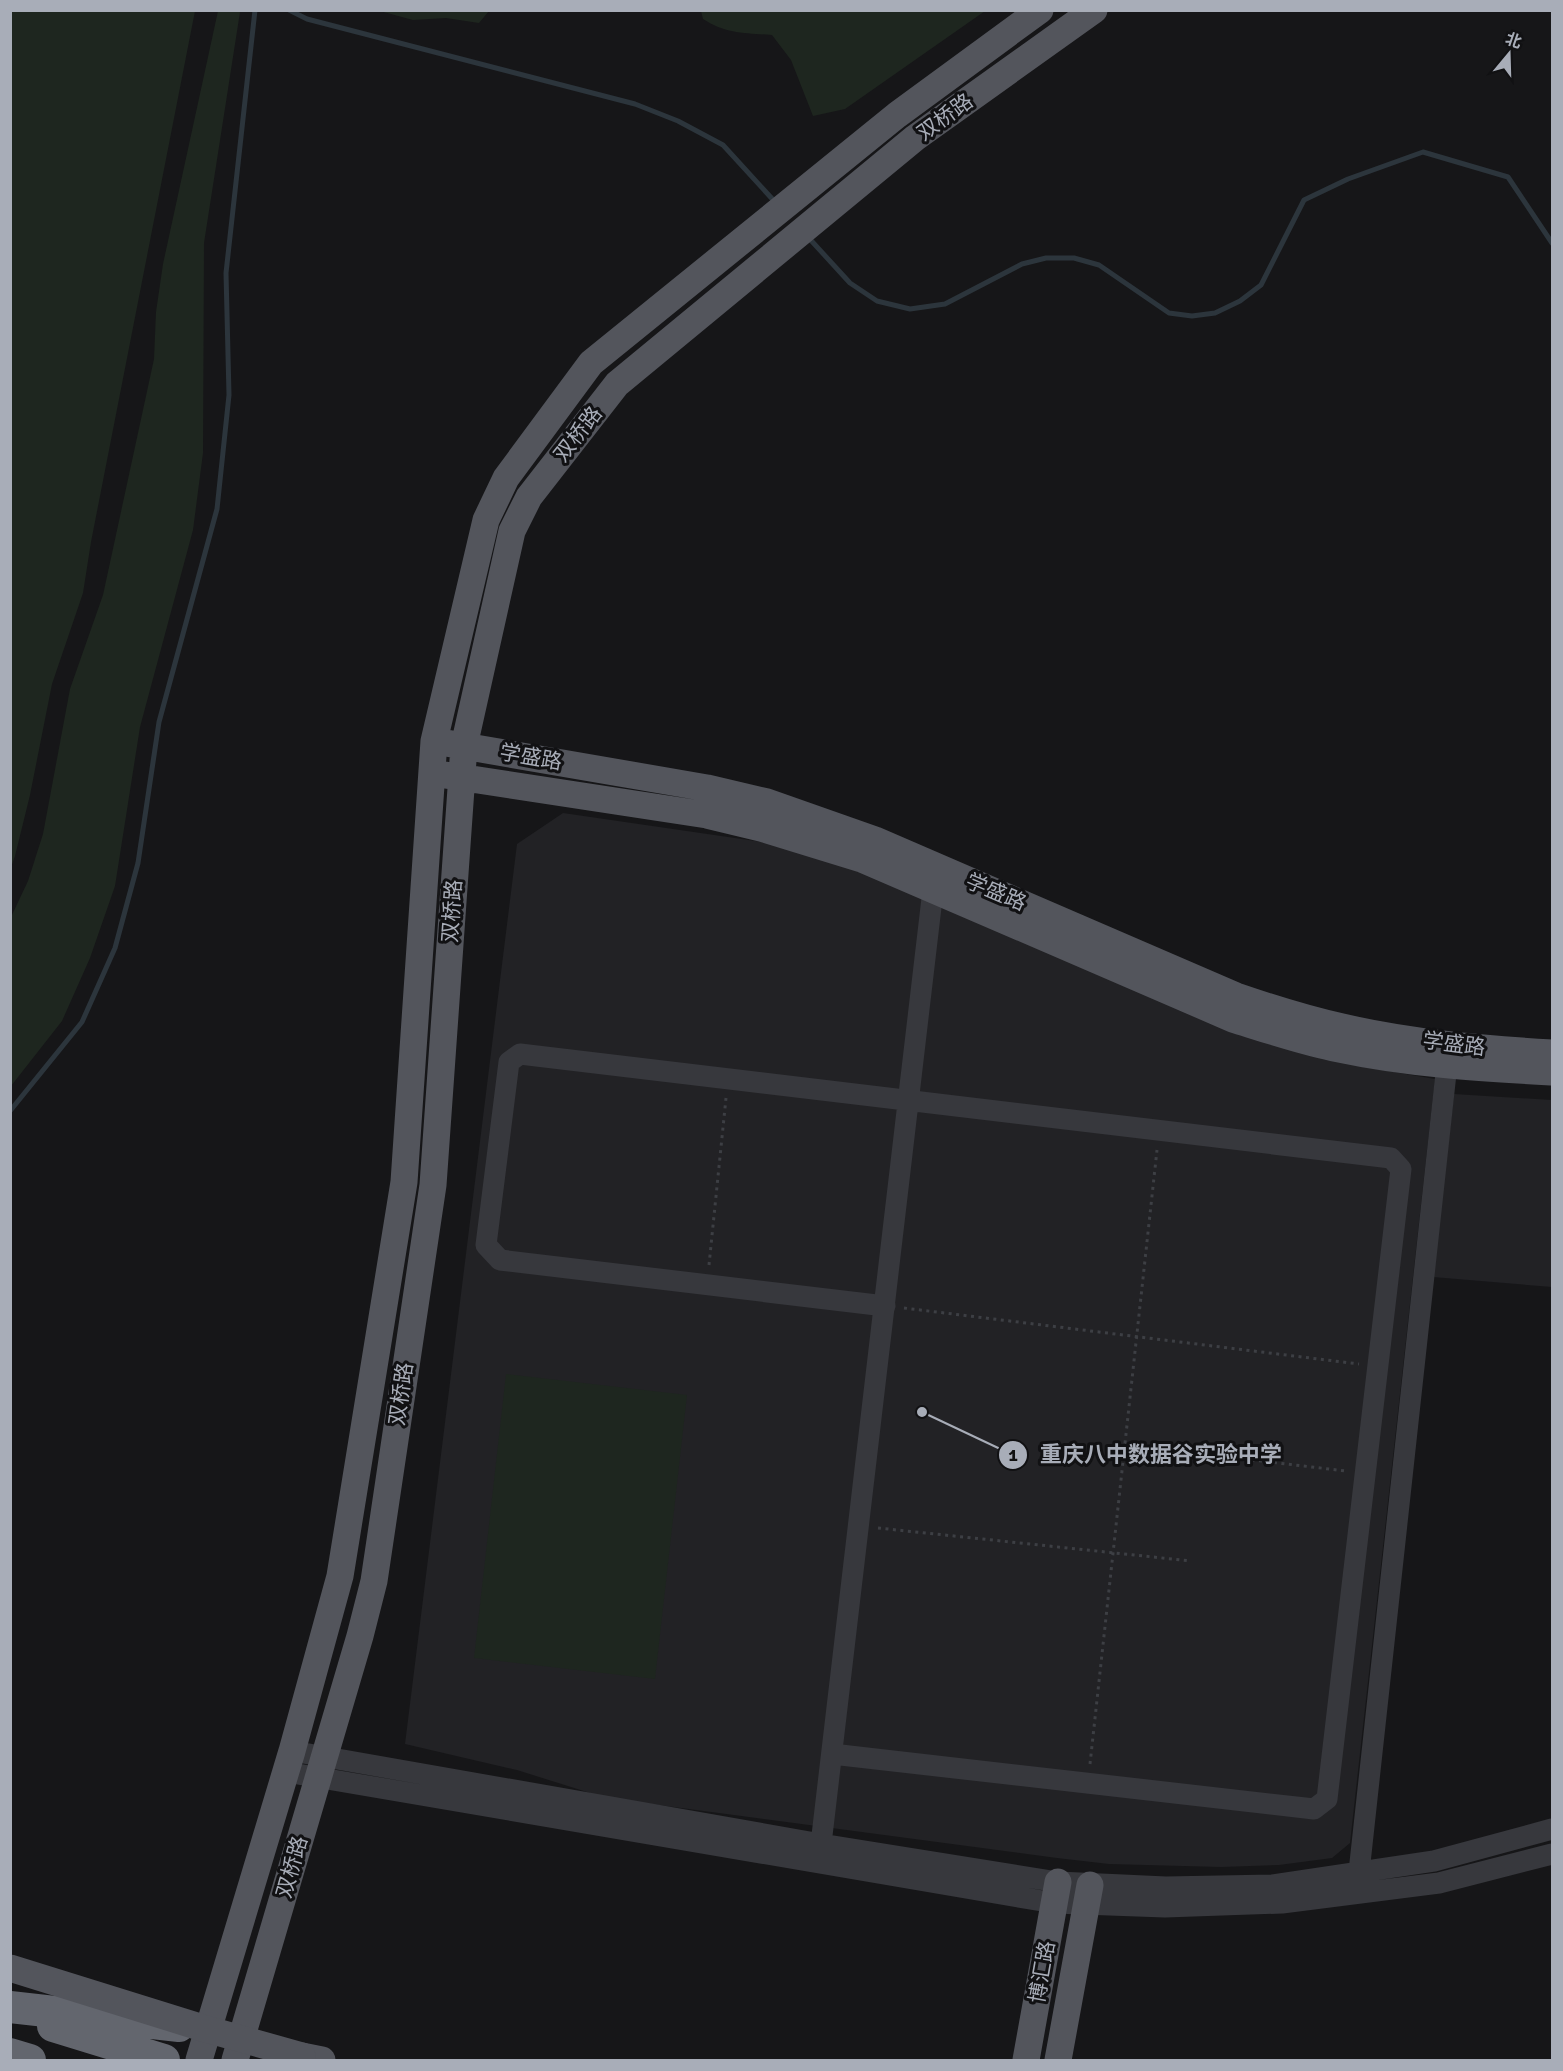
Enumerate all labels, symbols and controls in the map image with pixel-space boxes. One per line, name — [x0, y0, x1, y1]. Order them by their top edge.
north arrow — [1479, 24, 1539, 84]
text: 北 — [1503, 29, 1524, 53]
street label: 双桥路 — [912, 88, 978, 146]
street label: 双桥路 — [548, 401, 608, 467]
street label: 学盛路 — [498, 739, 564, 775]
street label: 学盛路 — [962, 868, 1030, 916]
street label: 双桥路 — [437, 879, 467, 943]
street label: 学盛路 — [1421, 1027, 1487, 1061]
street label: 双桥路 — [384, 1361, 418, 1427]
callout: 重庆八中数据谷实验中学 — [998, 1435, 1294, 1475]
text: 重庆八中数据谷实验中学 — [1040, 1441, 1282, 1468]
text: 1 — [1008, 1444, 1018, 1466]
street label: 双桥路 — [271, 1833, 313, 1901]
street label: 博汇路 — [1024, 1939, 1060, 2005]

